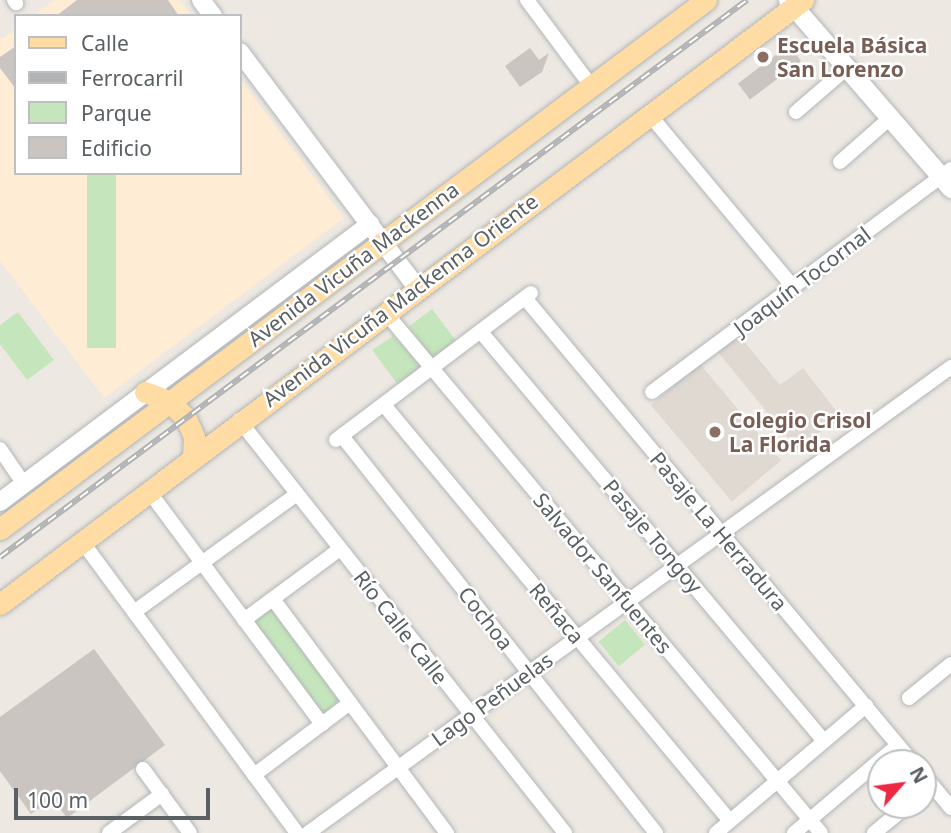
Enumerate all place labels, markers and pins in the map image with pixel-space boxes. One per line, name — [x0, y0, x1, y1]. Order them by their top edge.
place label: Escuela Básica San Lorenzo — [777, 32, 927, 82]
marker: Escuela Básica San Lorenzo — [755, 49, 771, 65]
place label: Colegio Crisol La Florida — [729, 407, 872, 457]
marker: Colegio Crisol La Florida — [707, 424, 723, 440]

